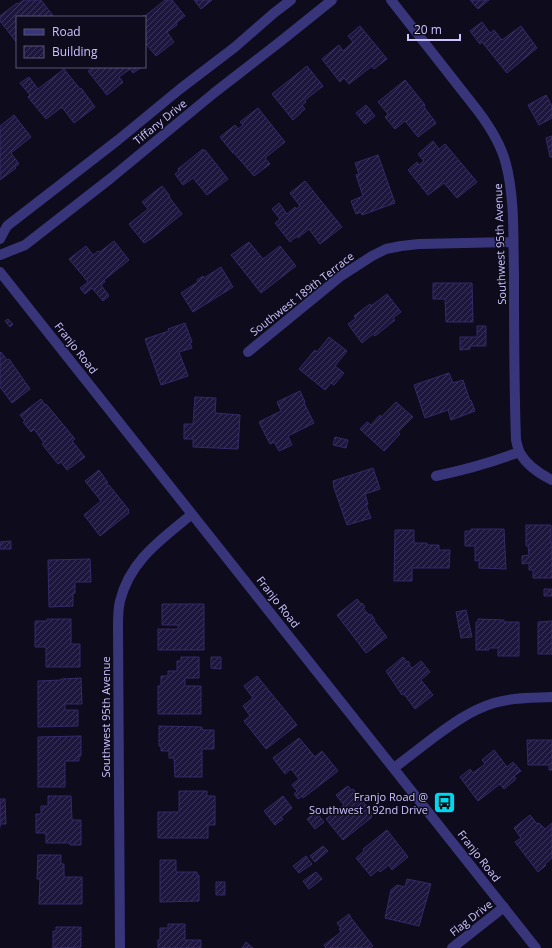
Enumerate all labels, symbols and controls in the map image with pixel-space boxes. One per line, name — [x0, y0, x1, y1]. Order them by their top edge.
legend — [16, 16, 146, 68]
scale bar — [408, 16, 460, 42]
text: 20 m — [414, 21, 442, 38]
text: Road — [52, 23, 81, 40]
text: Building — [52, 43, 98, 60]
street label: Tiffany Drive — [130, 96, 189, 148]
street label: Southwest 95th Avenue — [490, 183, 509, 305]
street label: Southwest 189th Terrace — [247, 248, 357, 339]
street label: Franjo Road — [52, 319, 101, 377]
street label: Franjo Road — [254, 573, 303, 631]
street label: Southwest 95th Avenue — [98, 656, 113, 778]
place label: Franjo Road @ Southwest 192nd Drive — [309, 789, 428, 817]
bus stop icon: Franjo Road @ Southwest 192nd Drive — [431, 790, 457, 816]
street label: Franjo Road — [455, 827, 504, 885]
street label: Flag Drive — [446, 896, 495, 939]

